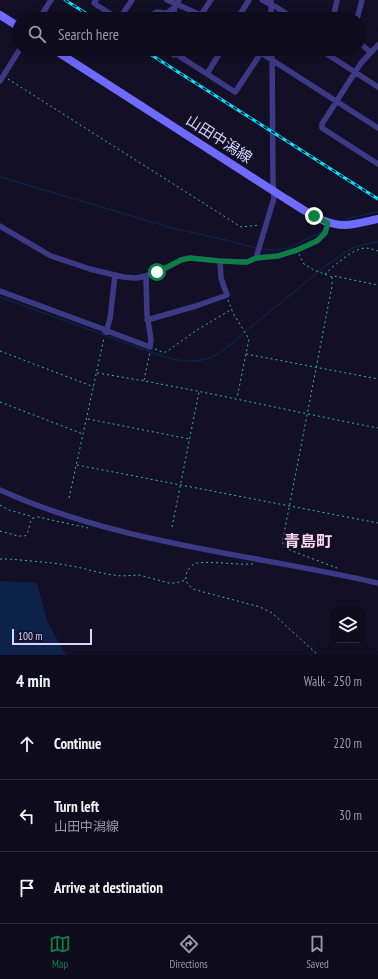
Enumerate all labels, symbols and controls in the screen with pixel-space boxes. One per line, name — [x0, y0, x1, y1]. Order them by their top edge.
search box — [12, 12, 366, 56]
icon: search — [26, 23, 48, 45]
text: Search here — [58, 25, 119, 44]
street label: 山田中潟線 — [183, 110, 256, 167]
route end — [305, 207, 323, 225]
route start — [148, 263, 166, 281]
district label: 青島町 — [284, 531, 332, 551]
map controls — [330, 607, 366, 643]
button: layers — [330, 607, 366, 643]
scale bar — [12, 627, 92, 646]
text: 100 m — [18, 629, 42, 643]
text: 4 min — [16, 670, 50, 692]
text: Walk · 250 m — [304, 673, 362, 690]
icon: ahead — [16, 733, 38, 755]
text: Continue — [54, 734, 101, 753]
text: 220 m — [333, 735, 362, 752]
text: Turn left — [54, 797, 99, 816]
icon: left — [16, 805, 38, 827]
text: 30 m — [339, 807, 362, 824]
text: 山田中潟線 — [54, 818, 119, 835]
icon: arrive — [16, 877, 38, 899]
text: Arrive at destination — [54, 878, 163, 897]
tab: Map — [49, 933, 71, 971]
tab: Directions — [170, 933, 208, 971]
tab: Saved — [306, 933, 329, 971]

